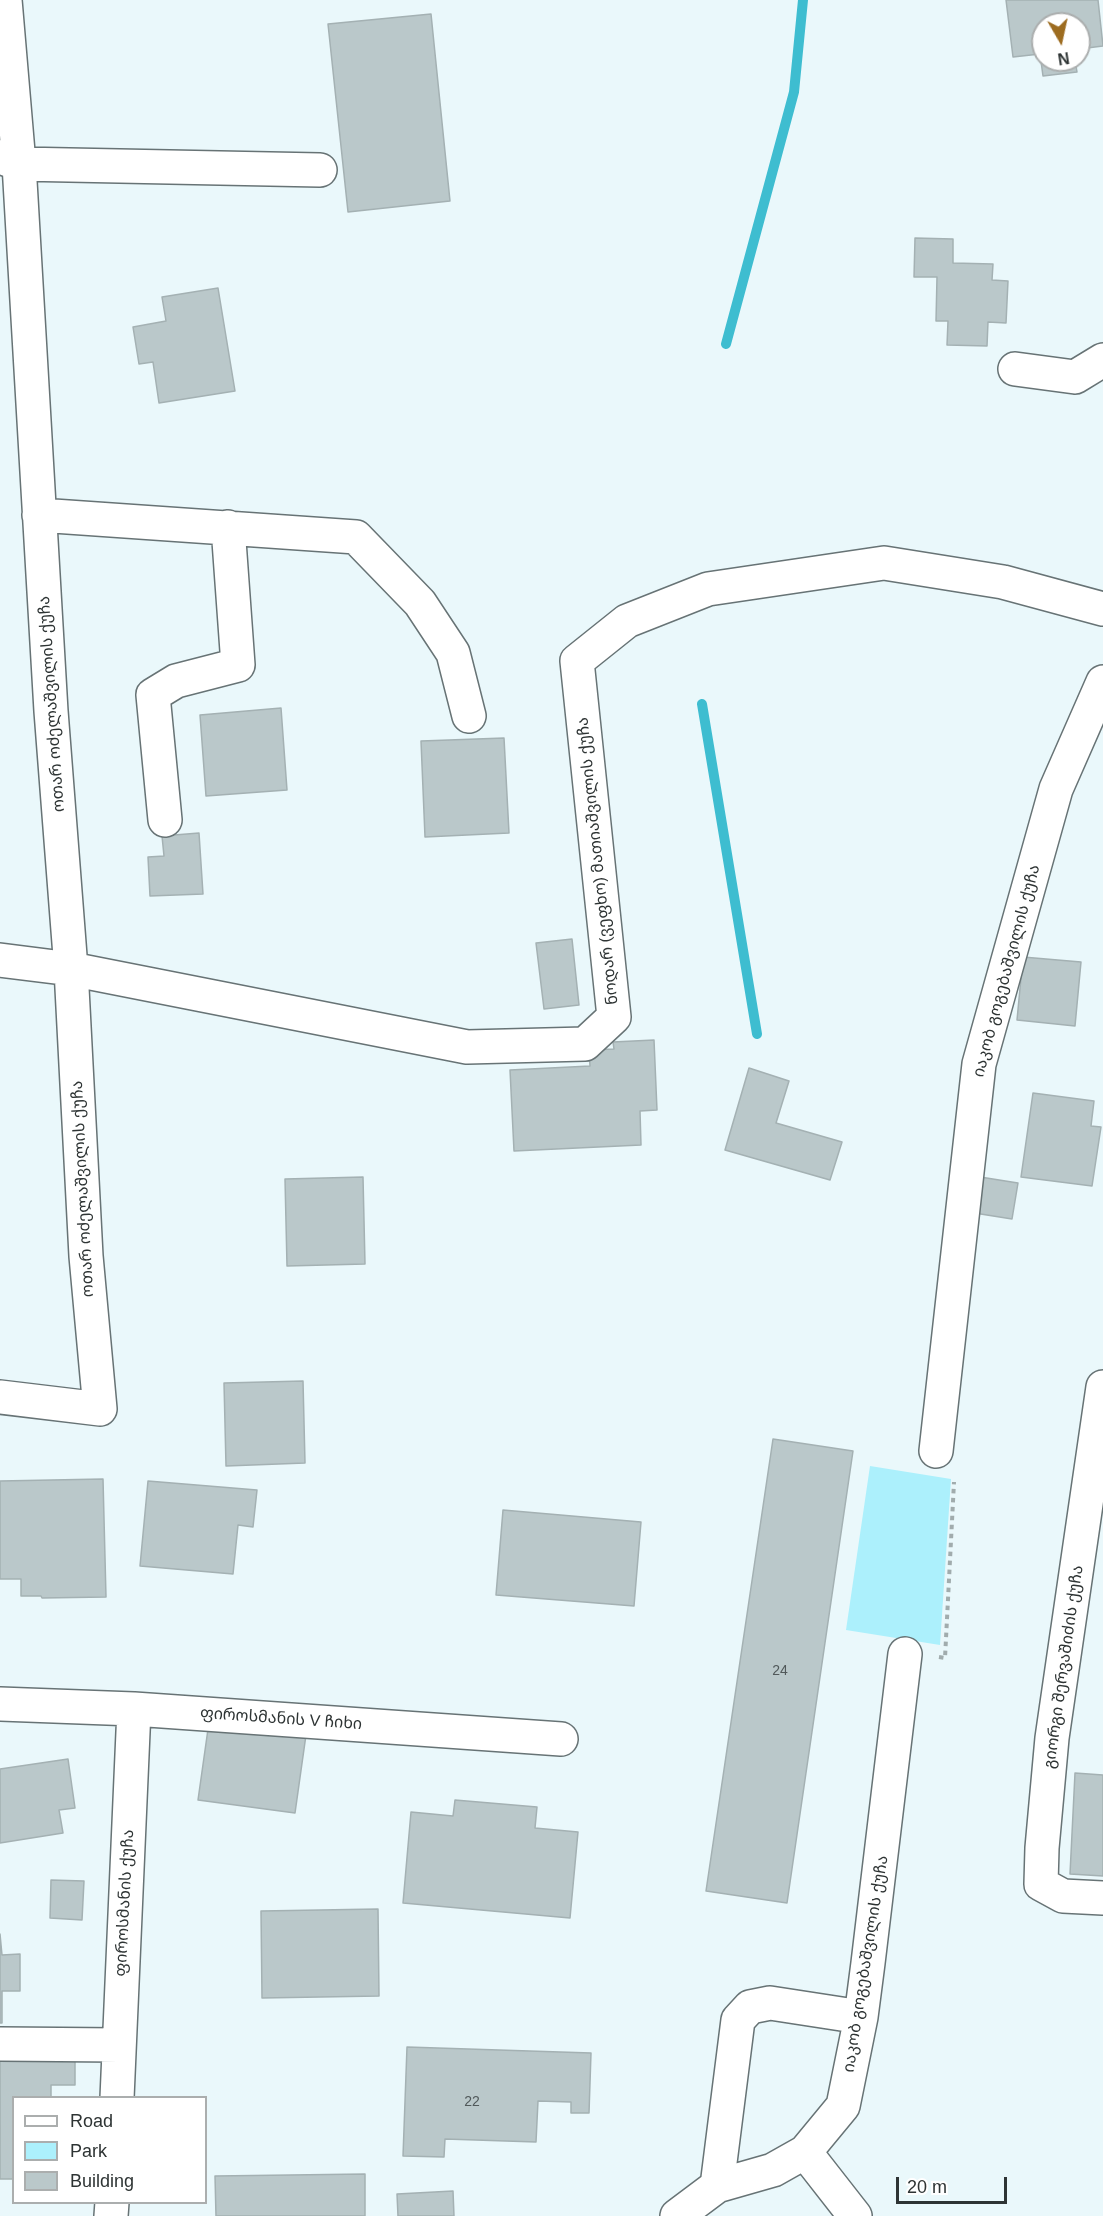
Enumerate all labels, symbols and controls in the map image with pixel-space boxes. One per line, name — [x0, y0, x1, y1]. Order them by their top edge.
north arrow — [1031, 12, 1091, 72]
text: N — [1057, 49, 1071, 68]
street label: ოთარ ოძელაშვილის ქუჩა — [35, 595, 69, 813]
street label: ნოდარ (ვეფხო) მათიაშვილის ქუჩა — [573, 716, 623, 1006]
street label: იაკობ გოგებაშვილის ქუჩა — [969, 863, 1045, 1079]
street label: ოთარ ოძელაშვილის ქუჩა — [68, 1080, 98, 1298]
street label: გიორგი შერვაშიძის ქუჩა — [1040, 1564, 1088, 1770]
house number: 24 — [772, 1663, 788, 1679]
street label: ფიროსმანის V ჩიხი — [199, 1704, 363, 1734]
street label: ფიროსმანის ქუჩა — [112, 1829, 138, 1977]
street label: იაკობ გოგებაშვილის ქუჩა — [839, 1854, 893, 2074]
house number: 22 — [464, 2094, 480, 2110]
legend — [12, 2096, 207, 2204]
text: Road — [70, 2111, 113, 2131]
text: Park — [70, 2141, 107, 2161]
scale bar — [899, 2165, 1010, 2203]
text: Building — [70, 2171, 134, 2191]
text: 20 m — [907, 2177, 947, 2197]

